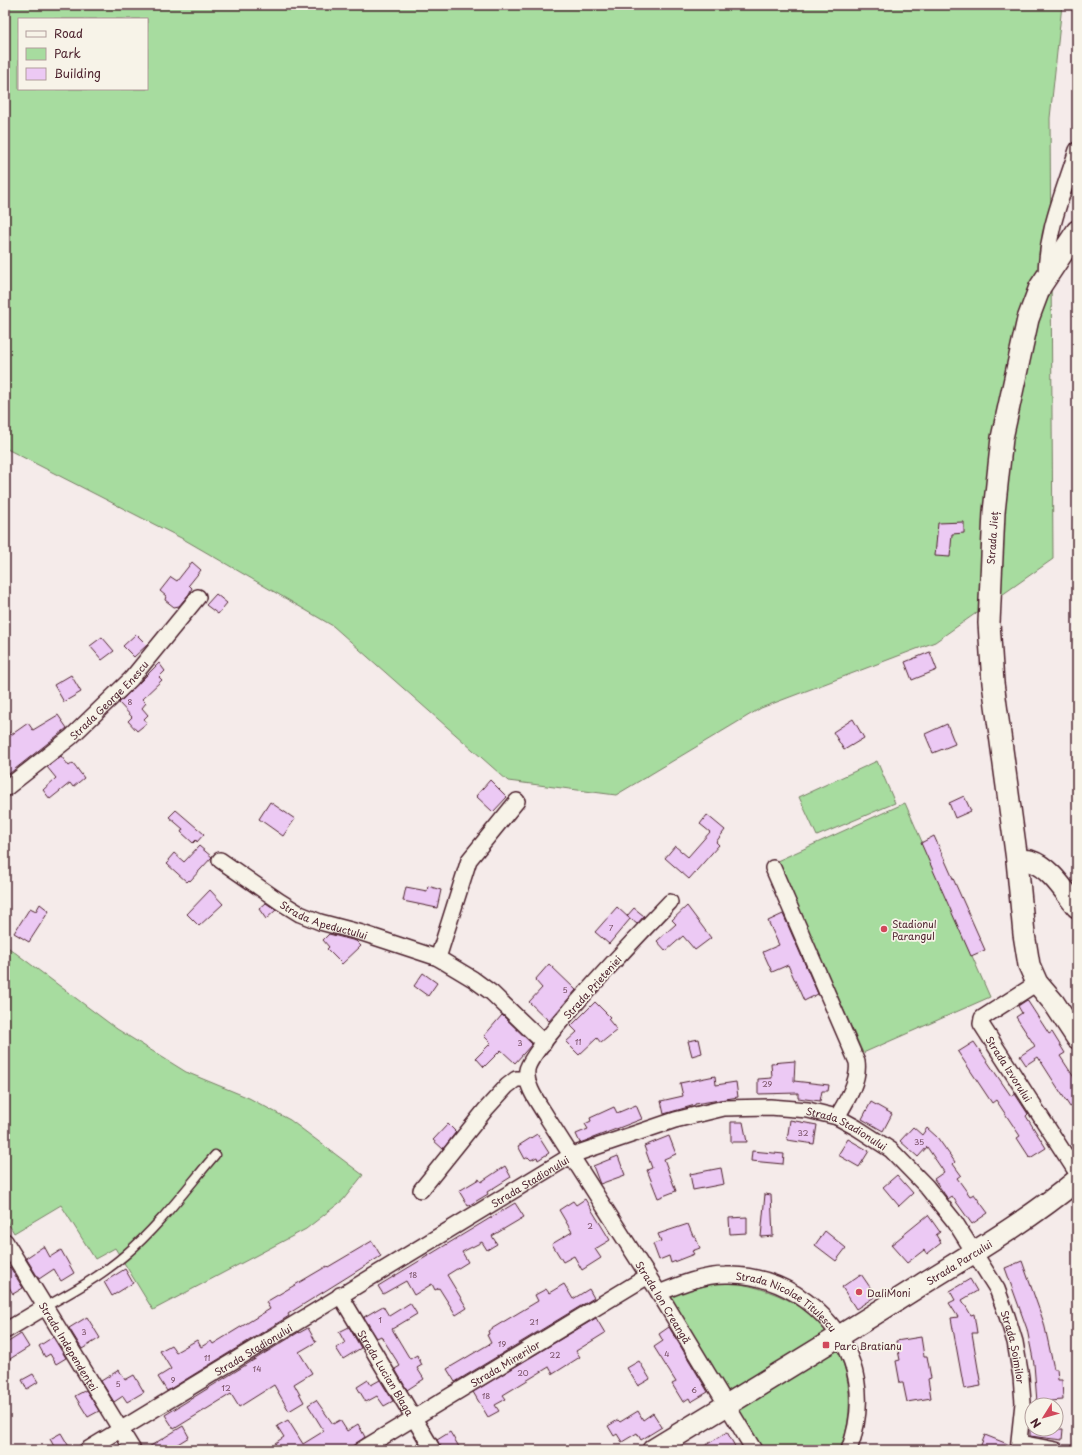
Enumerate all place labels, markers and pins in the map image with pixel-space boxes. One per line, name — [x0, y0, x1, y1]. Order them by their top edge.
place label: Stadionul Parangul — [892, 916, 937, 943]
marker: Stadionul Parangul — [879, 924, 889, 934]
place label: DaliMoni — [867, 1285, 911, 1300]
marker: DaliMoni — [854, 1287, 864, 1297]
place label: Parc Bratianu — [834, 1338, 902, 1353]
marker: Parc Bratianu — [821, 1340, 831, 1350]

